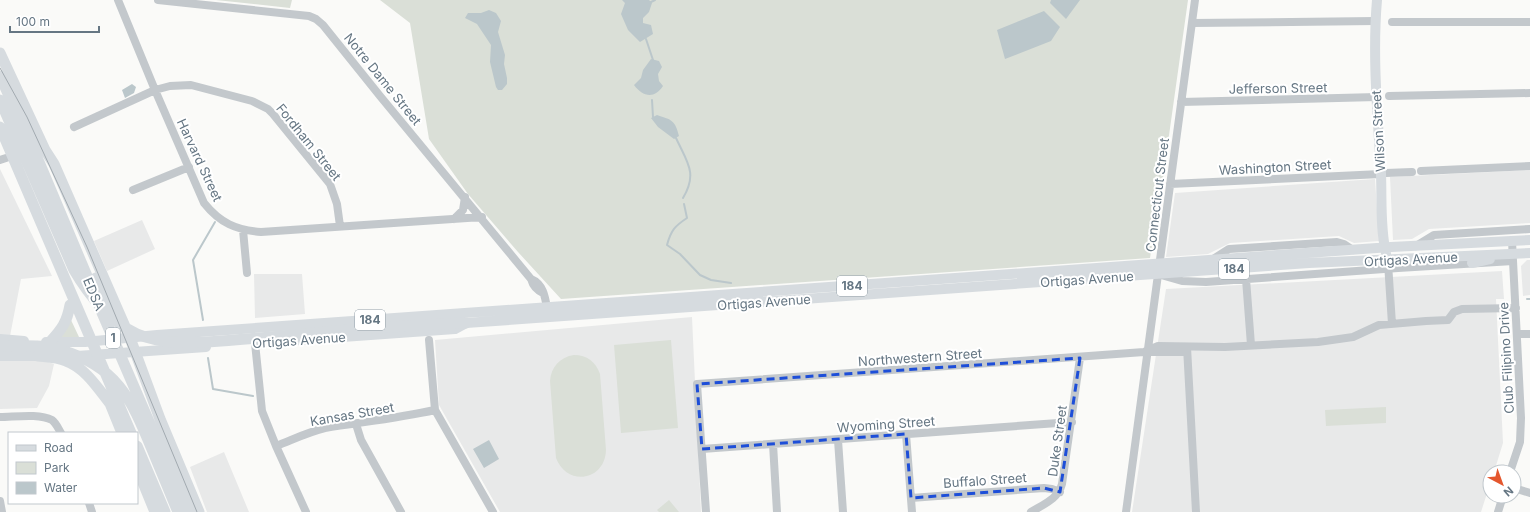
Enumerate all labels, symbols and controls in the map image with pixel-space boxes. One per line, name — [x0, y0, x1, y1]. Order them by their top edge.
scale bar — [10, 8, 99, 34]
text: 100 m — [16, 14, 50, 29]
street label: Notre Dame Street — [341, 30, 425, 128]
street label: Jefferson Street — [1228, 79, 1328, 97]
street label: Wilson Street — [1368, 90, 1388, 172]
street label: Fordham Street — [273, 100, 345, 184]
street label: Harvard Street — [174, 116, 226, 204]
street label: Connecticut Street — [1142, 137, 1172, 253]
street label: Washington Street — [1218, 156, 1332, 178]
street label: Ortigas Avenue — [1364, 249, 1458, 269]
road number: 184 — [1219, 259, 1249, 279]
street label: Ortigas Avenue — [1040, 268, 1134, 290]
street label: EDSA — [80, 275, 108, 313]
road number: 184 — [837, 276, 867, 296]
street label: Ortigas Avenue — [717, 291, 811, 313]
street label: Club Filipino Drive — [1495, 302, 1517, 414]
road number: 184 — [355, 310, 385, 330]
road number: 1 — [106, 328, 120, 348]
street label: Ortigas Avenue — [252, 329, 346, 351]
street label: Northwestern Street — [857, 345, 983, 369]
street label: Kansas Street — [309, 399, 395, 429]
street label: Duke Street — [1044, 404, 1070, 478]
street label: Wyoming Street — [836, 413, 936, 435]
legend — [8, 432, 138, 504]
text: Road — [44, 440, 73, 455]
text: Park — [44, 460, 70, 475]
north arrow — [1482, 464, 1522, 504]
street label: Buffalo Street — [943, 469, 1027, 491]
text: Water — [44, 480, 78, 495]
text: N — [1501, 484, 1516, 500]

